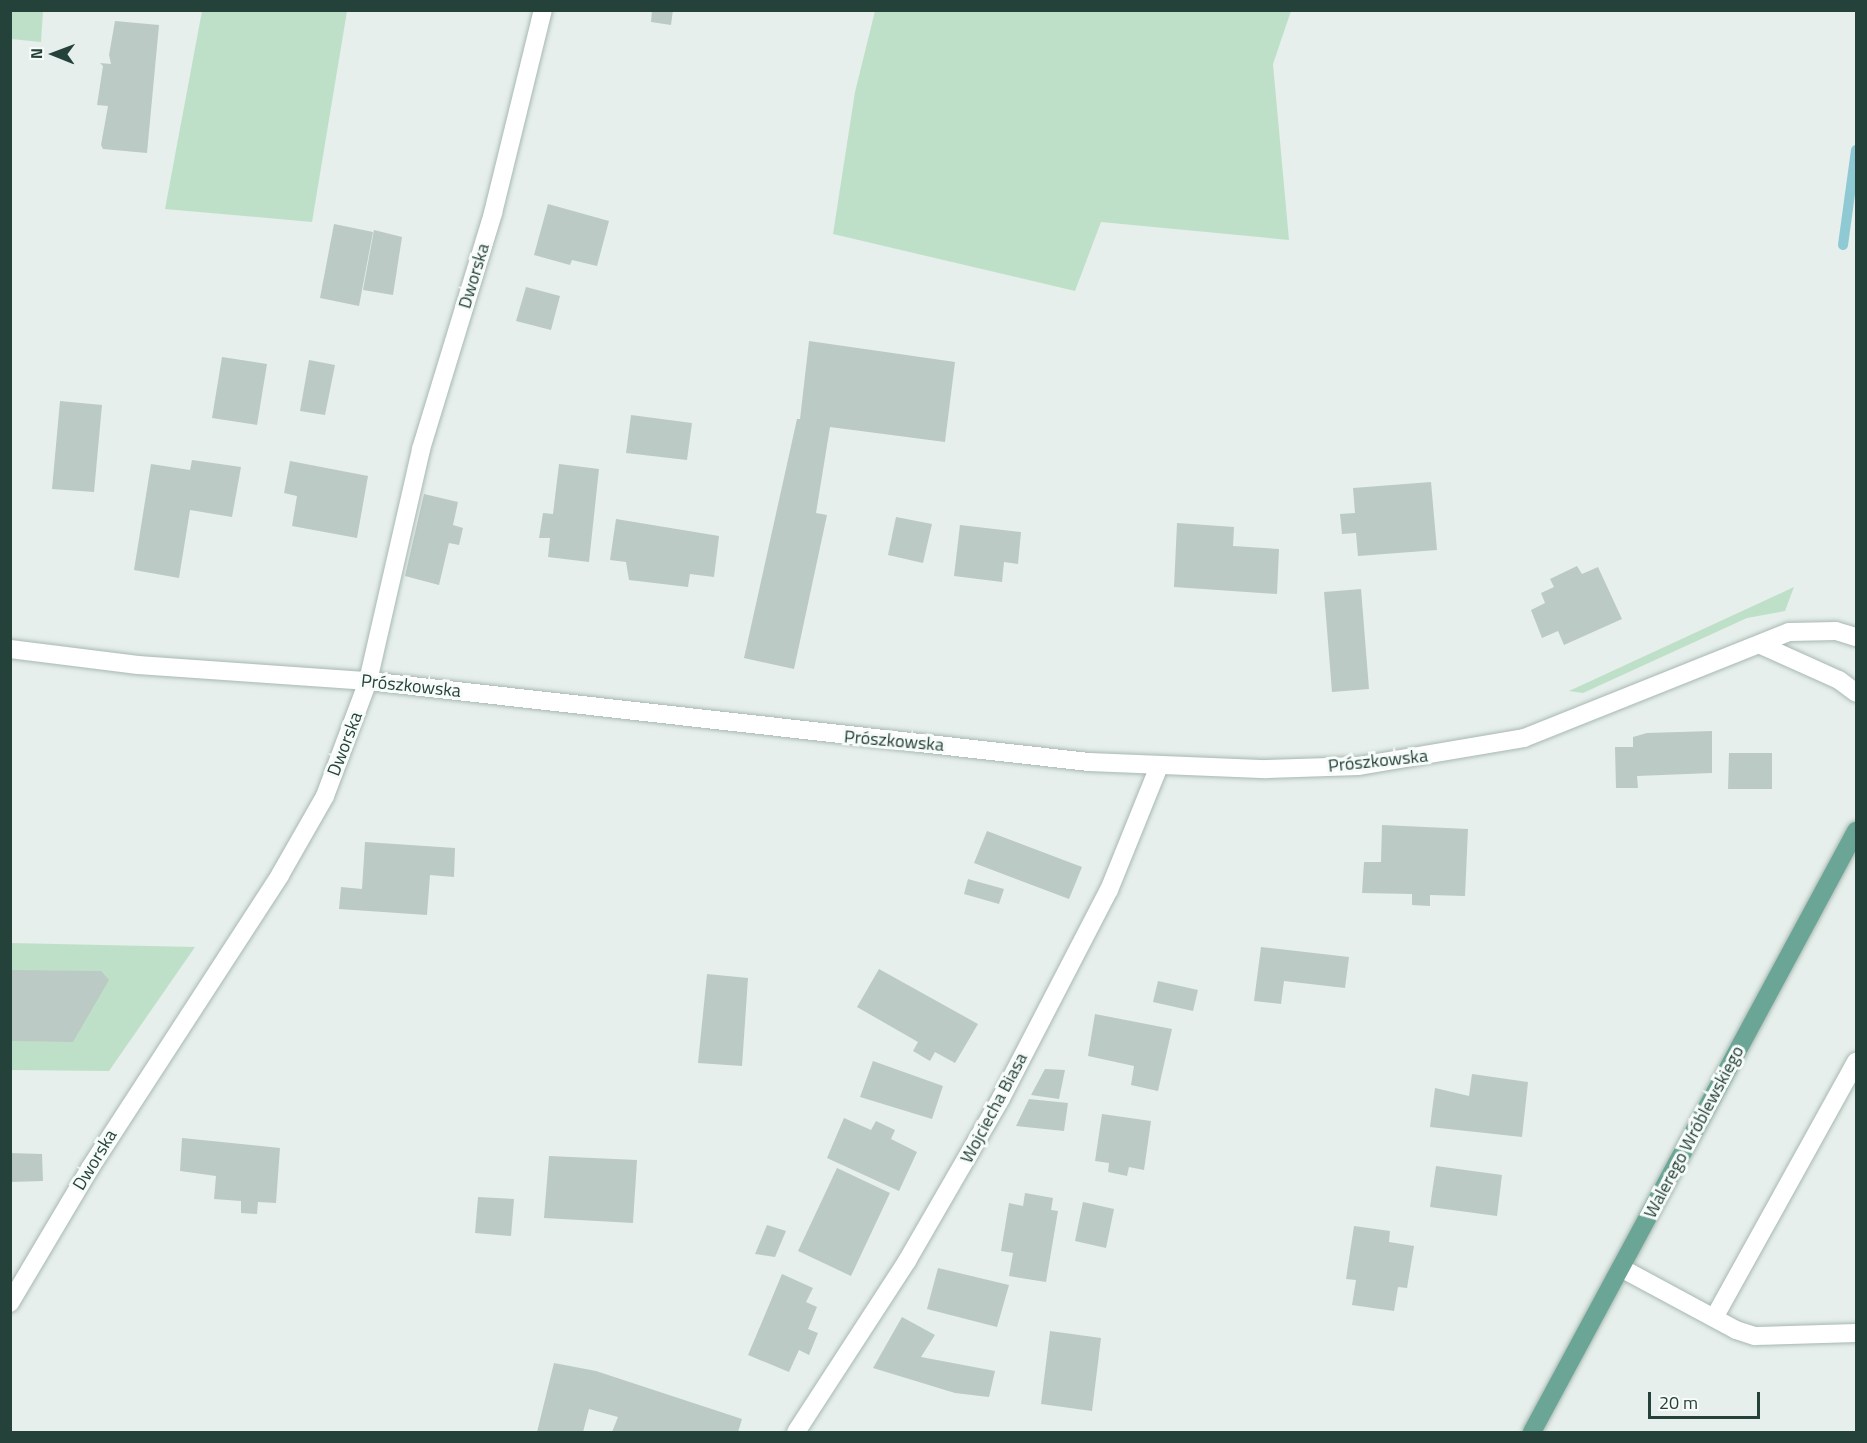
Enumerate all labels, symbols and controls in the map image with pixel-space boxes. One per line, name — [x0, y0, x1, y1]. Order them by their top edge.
north arrow — [24, 24, 84, 84]
text: N — [24, 48, 48, 59]
street label: Dworska — [454, 241, 494, 311]
street label: Prószkowska — [360, 670, 462, 702]
street label: Dworska — [323, 709, 367, 779]
street label: Prószkowska — [843, 726, 945, 756]
street label: Prószkowska — [1327, 745, 1429, 777]
street label: Walerego Wróblewskiego — [1639, 1042, 1749, 1222]
street label: Wojciecha Biasa — [956, 1049, 1032, 1167]
street label: Dworska — [69, 1126, 121, 1194]
scale bar — [1651, 1380, 1764, 1418]
text: 20 m — [1659, 1389, 1698, 1416]

